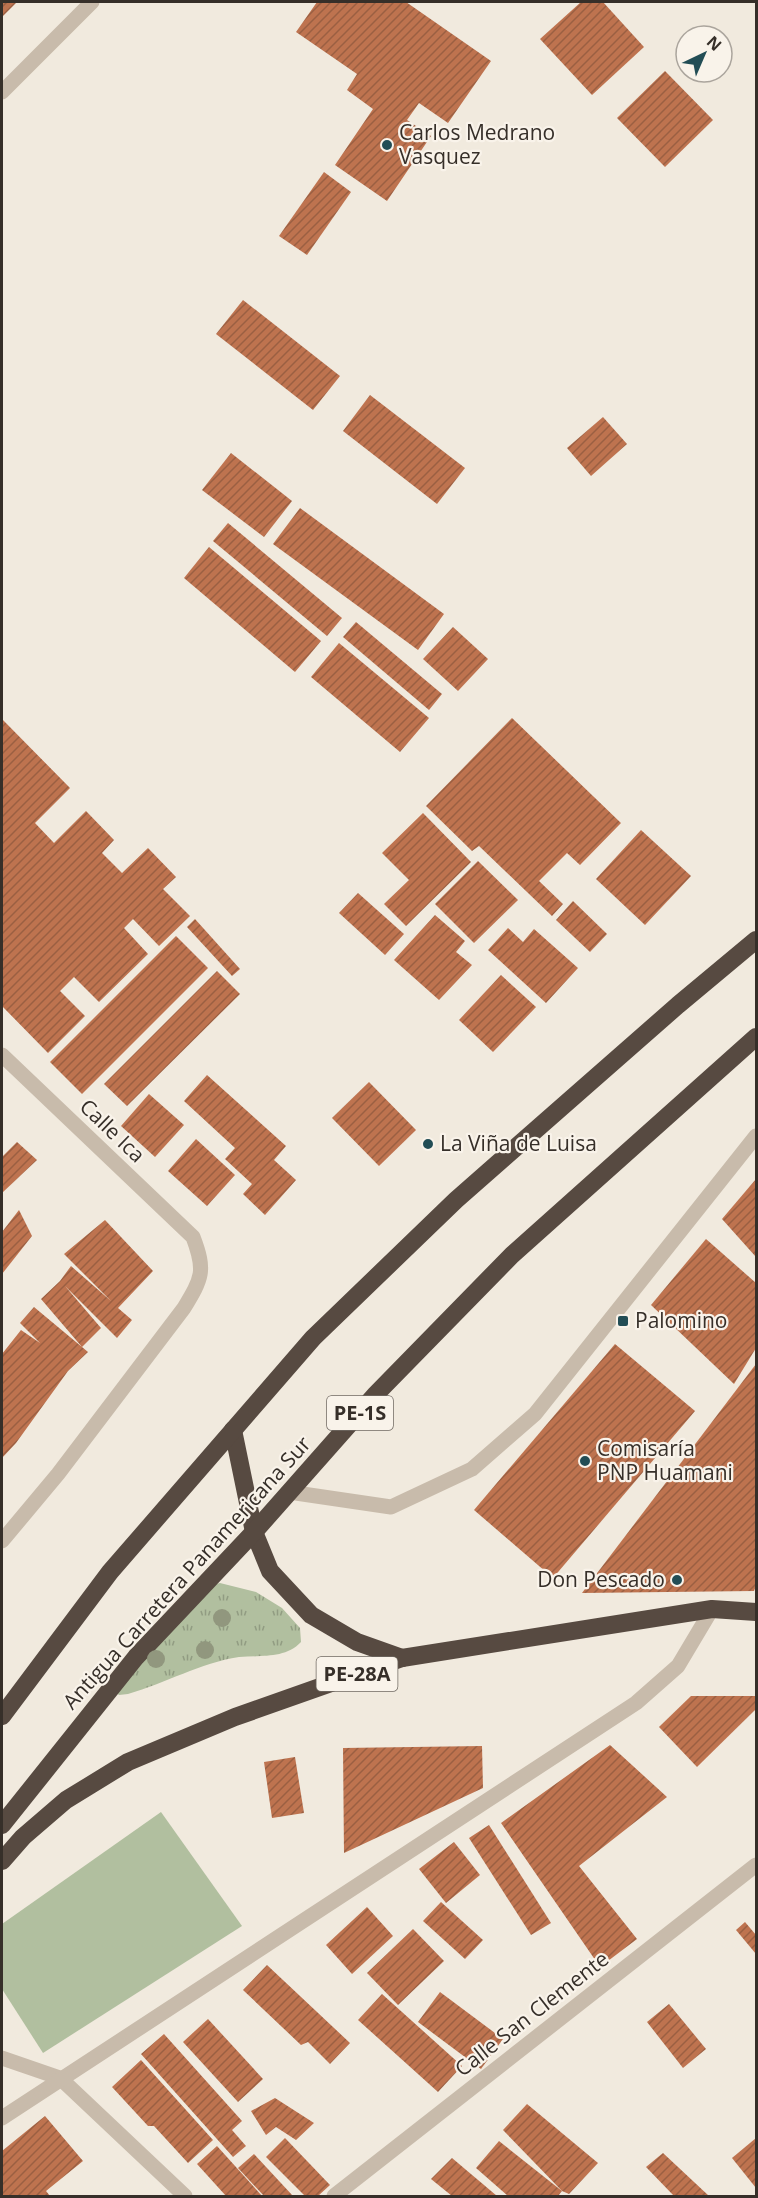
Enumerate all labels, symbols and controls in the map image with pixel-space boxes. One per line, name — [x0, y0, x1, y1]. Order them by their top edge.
north arrow — [674, 24, 734, 84]
text: N — [702, 31, 727, 56]
place label: Carlos Medrano Vasquez — [399, 118, 555, 170]
marker: Carlos Medrano Vasquez — [380, 138, 394, 152]
street label: Calle Ica — [74, 1092, 151, 1168]
place label: La Viña de Luisa — [440, 1129, 597, 1157]
marker: La Viña de Luisa — [421, 1137, 435, 1151]
place label: Palomino — [635, 1306, 728, 1334]
marker: Palomino — [616, 1314, 630, 1328]
road number: PE-1S — [327, 1396, 393, 1430]
street label: Antigua Carretera Panamericana Sur — [56, 1430, 317, 1715]
place label: Comisaría PNP Huamani — [597, 1434, 733, 1486]
marker: Comisaría PNP Huamani — [578, 1454, 592, 1468]
place label: Don Pescado — [537, 1565, 665, 1593]
marker: Don Pescado — [670, 1573, 684, 1587]
road number: PE-28A — [316, 1657, 398, 1691]
street label: Calle San Clemente — [449, 1944, 614, 2082]

